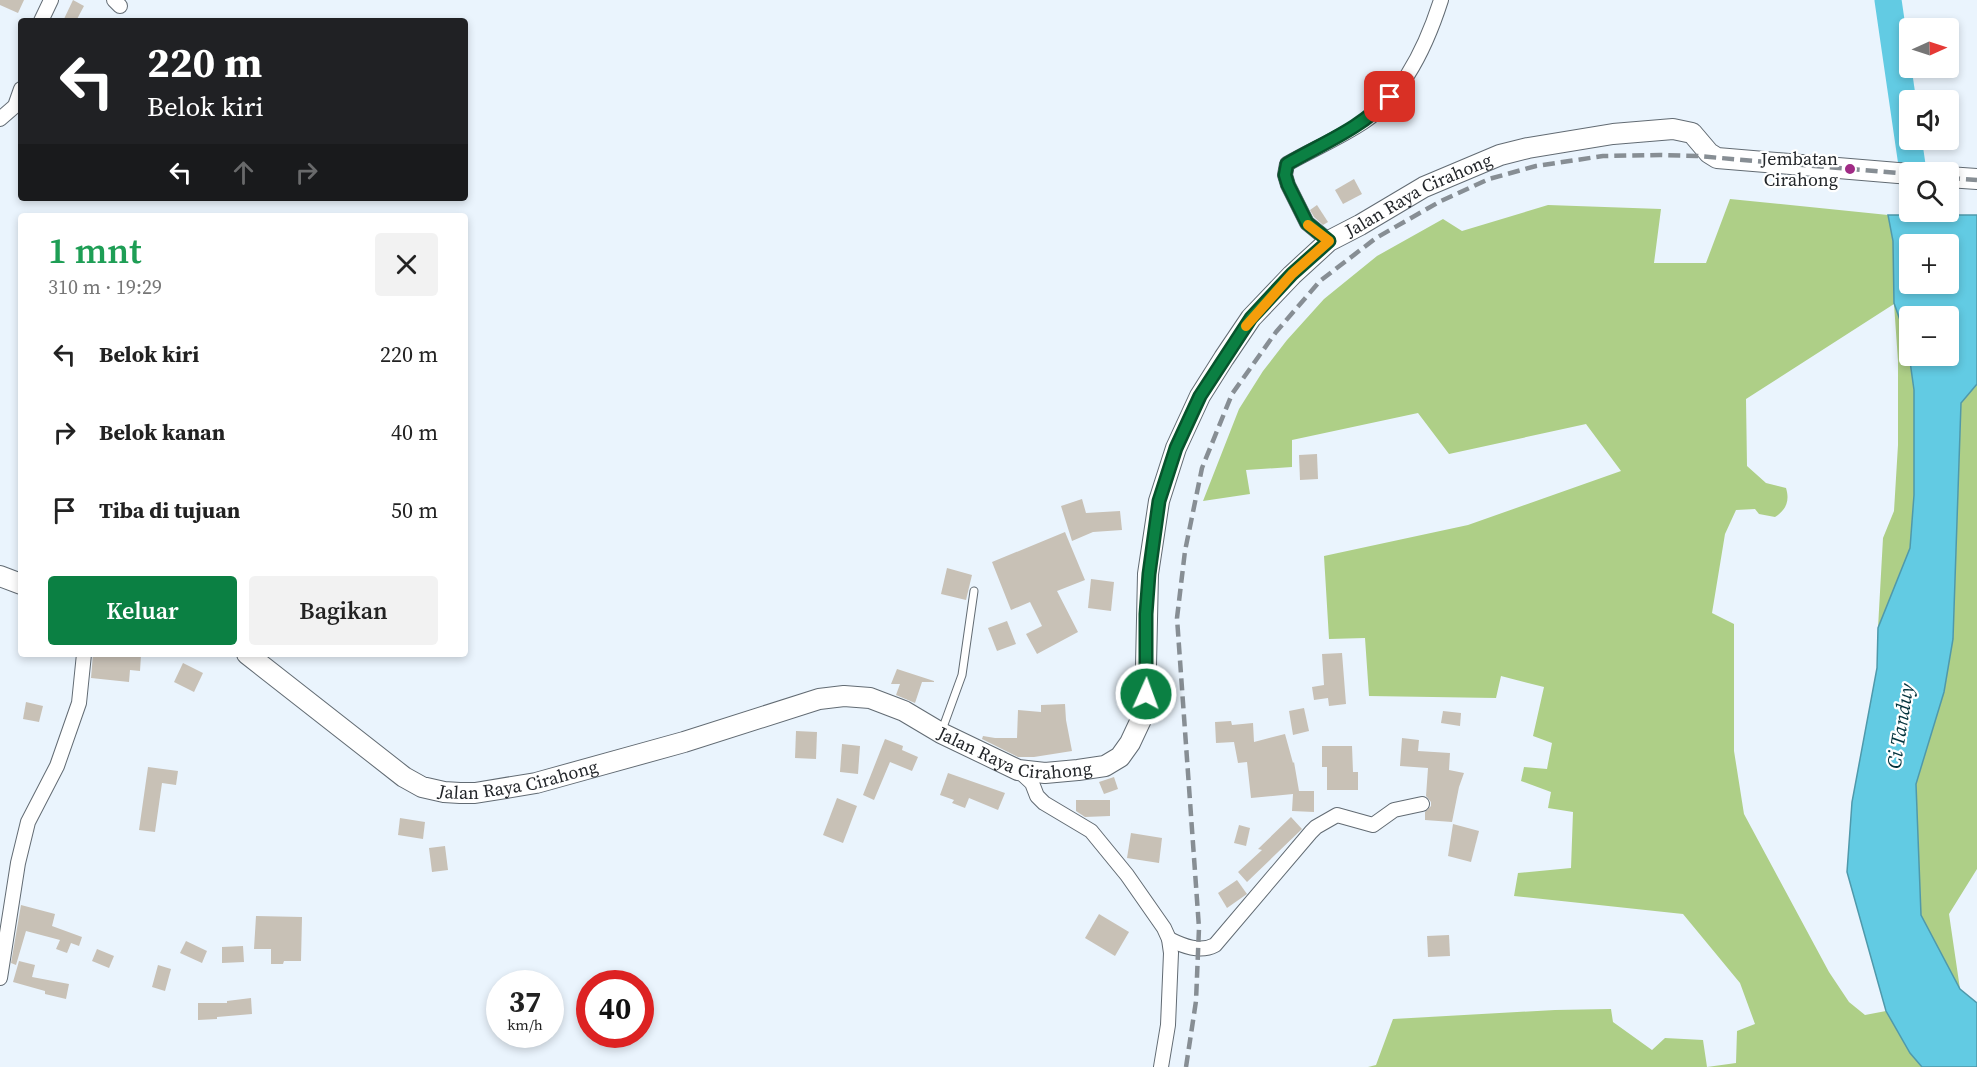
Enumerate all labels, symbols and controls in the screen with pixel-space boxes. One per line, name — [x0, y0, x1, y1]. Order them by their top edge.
north arrow — [1899, 18, 1959, 78]
map controls — [1899, 18, 1959, 366]
text: 220 m — [147, 33, 262, 91]
icon: left — [48, 42, 126, 120]
pin — [1364, 71, 1415, 122]
icon: arrive — [1373, 80, 1406, 113]
text: Belok kiri — [147, 88, 263, 125]
button: sound — [1899, 90, 1959, 150]
place label: Jembatan Cirahong — [1760, 146, 1838, 192]
street label: Jalan Raya Cirahong — [1340, 147, 1496, 243]
icon: left — [164, 156, 197, 189]
icon: ahead — [227, 156, 260, 189]
icon: right — [290, 156, 323, 189]
marker: Jembatan Cirahong — [1843, 162, 1857, 176]
button: search — [1899, 162, 1959, 222]
text: 1 mnt — [48, 226, 141, 275]
button: close — [375, 233, 438, 296]
button: + — [1899, 234, 1959, 294]
text: 310 m · 19:29 — [48, 273, 162, 301]
button: − — [1899, 306, 1959, 366]
icon: left — [48, 338, 81, 371]
text: Belok kiri — [99, 339, 199, 369]
text: 220 m — [380, 339, 438, 369]
icon: right — [48, 416, 81, 449]
text: Belok kanan — [99, 417, 225, 447]
text: 40 m — [391, 417, 438, 447]
icon: arrive — [48, 494, 81, 527]
text: Tiba di tujuan — [99, 495, 240, 525]
text: 50 m — [391, 495, 438, 525]
button: Keluar — [48, 576, 237, 645]
button: Bagikan — [249, 576, 438, 645]
position arrow — [1114, 662, 1178, 726]
water label: Ci Tanduy — [1879, 681, 1921, 771]
street label: Jalan Raya Cirahong — [933, 720, 1094, 785]
street label: Jalan Raya Cirahong — [435, 753, 601, 805]
speed limit sign: 40 — [576, 970, 654, 1048]
text: 37 — [509, 981, 541, 1022]
text: km/h — [507, 1014, 543, 1035]

